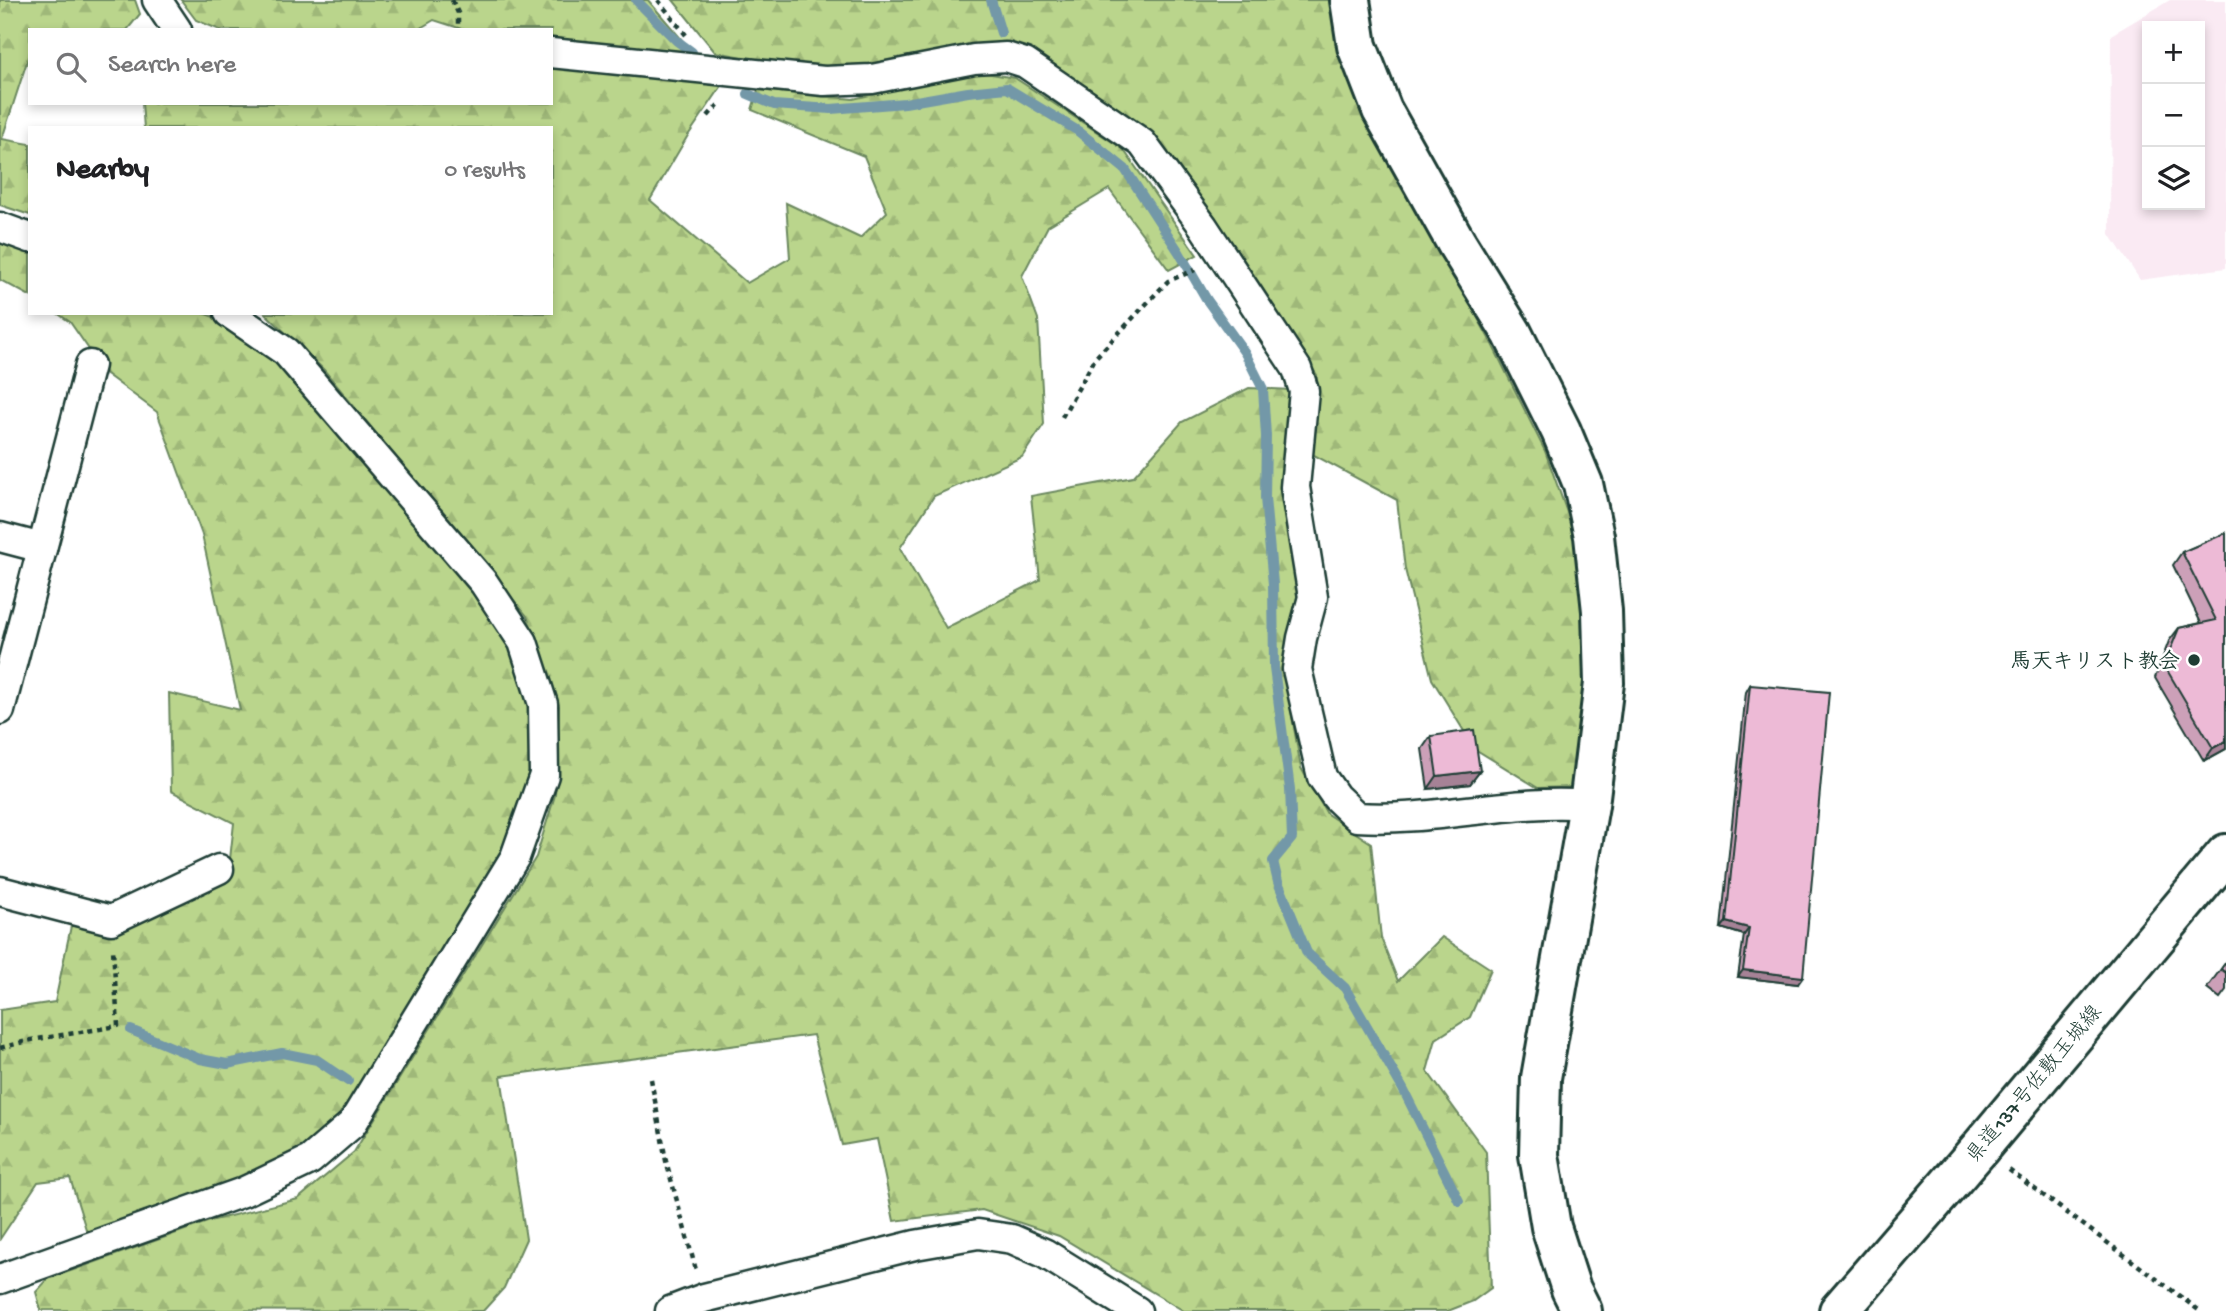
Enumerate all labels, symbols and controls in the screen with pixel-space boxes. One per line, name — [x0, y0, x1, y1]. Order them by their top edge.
map controls — [2142, 21, 2205, 210]
button: + — [2142, 21, 2205, 84]
search box — [28, 28, 553, 105]
icon: search — [52, 48, 90, 86]
text: Search here — [108, 51, 236, 82]
button: − — [2142, 84, 2205, 147]
button: layers — [2142, 147, 2205, 210]
text: Nearby — [56, 154, 149, 189]
text: 0 results — [444, 158, 525, 185]
place label: 馬天キリスト教会 — [2010, 649, 2180, 676]
marker: 馬天キリスト教会 — [2186, 652, 2202, 668]
street label: 県道137号佐敷玉城線 — [1962, 1001, 2109, 1169]

